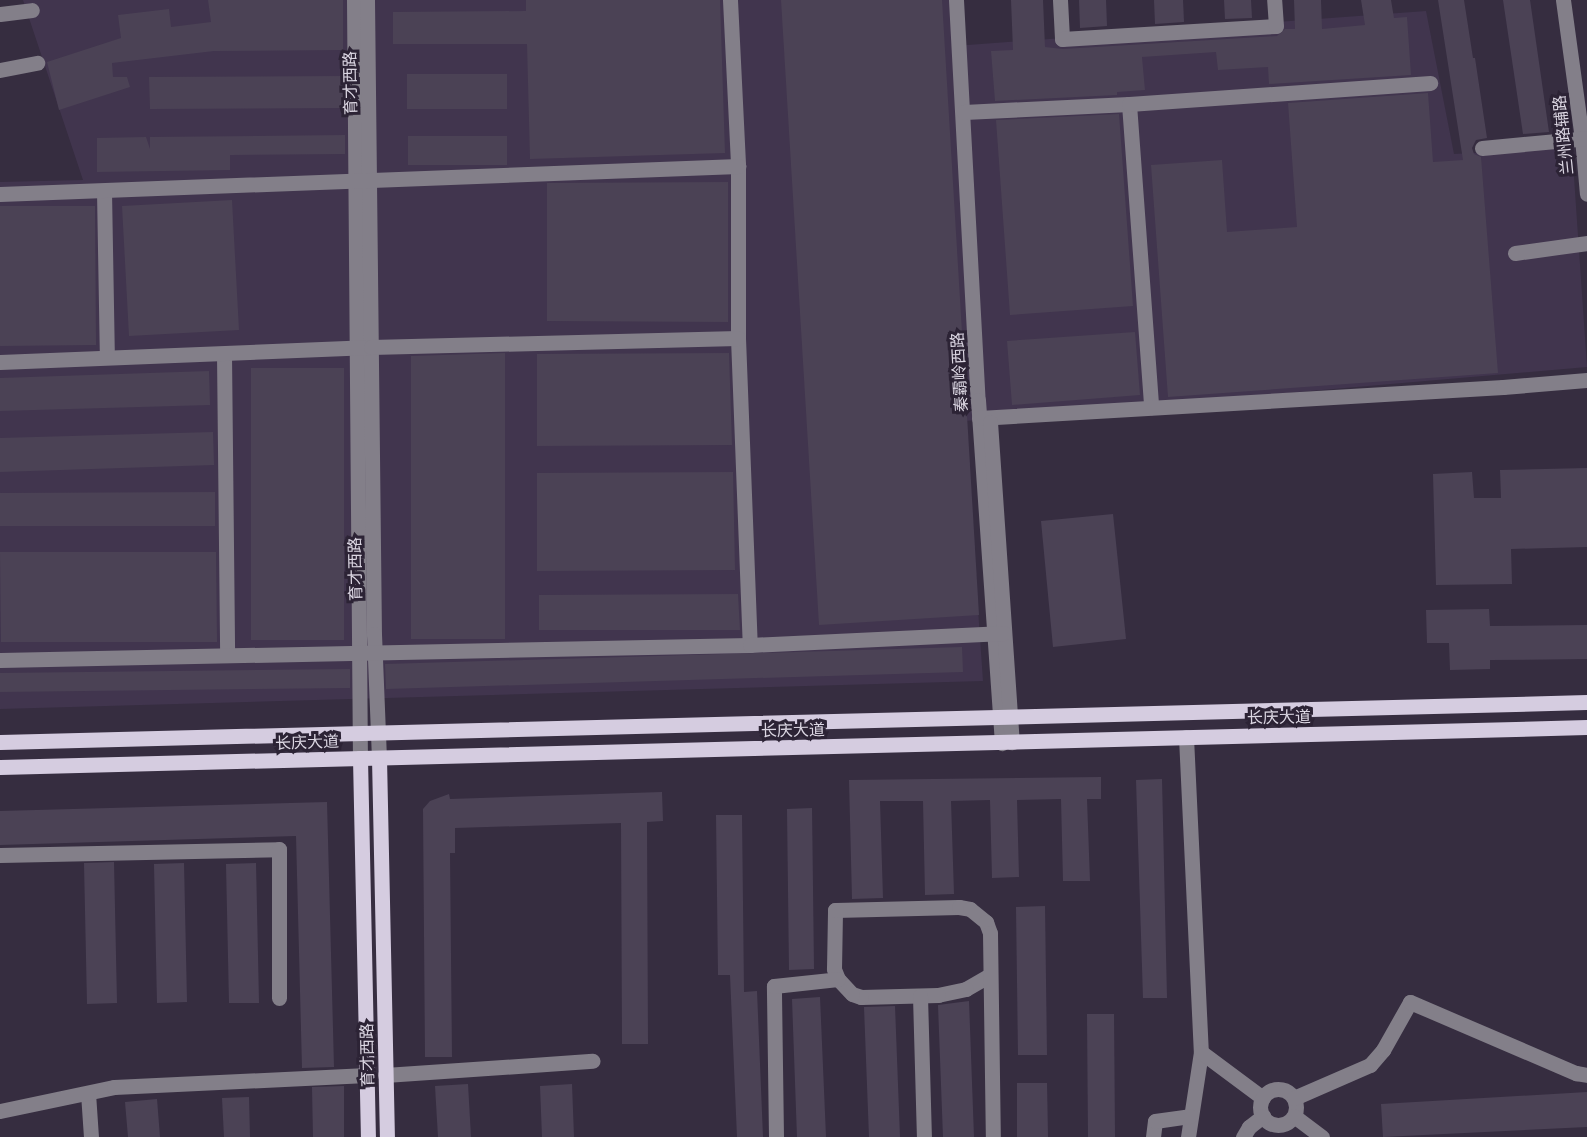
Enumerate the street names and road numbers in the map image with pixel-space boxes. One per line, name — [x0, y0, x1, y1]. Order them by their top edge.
street label: 育才西路 — [340, 51, 360, 115]
street label: 兰州路辅路 — [1549, 94, 1577, 176]
street label: 秦霸岭西路 — [947, 332, 971, 412]
street label: 育才西路 — [345, 537, 365, 601]
street label: 长庆大道 — [1247, 707, 1311, 727]
street label: 长庆大道 — [761, 720, 825, 740]
street label: 长庆大道 — [275, 731, 339, 753]
street label: 育才西路 — [357, 1023, 377, 1087]

